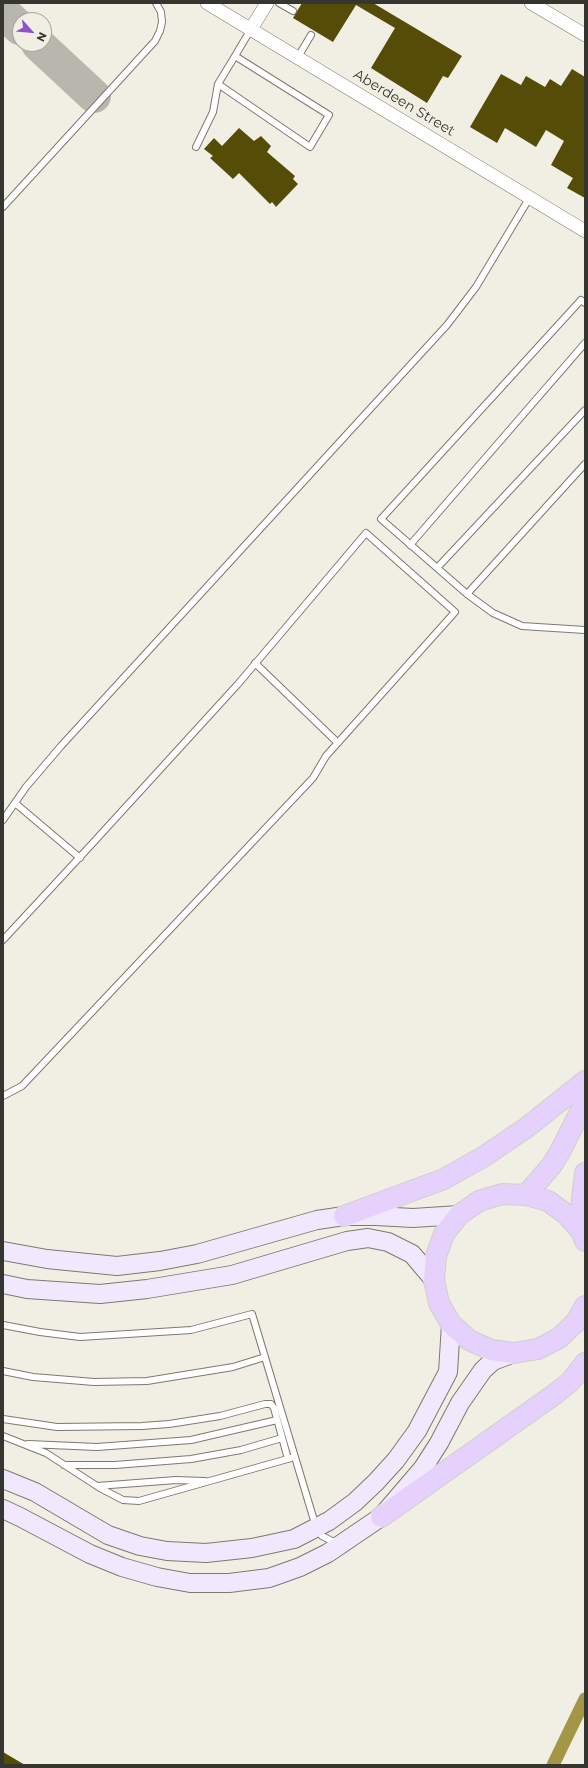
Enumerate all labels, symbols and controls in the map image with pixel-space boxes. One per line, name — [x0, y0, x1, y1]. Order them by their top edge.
north arrow — [12, 12, 52, 52]
text: N — [34, 30, 50, 44]
street label: Aberdeen Street — [350, 66, 458, 140]

